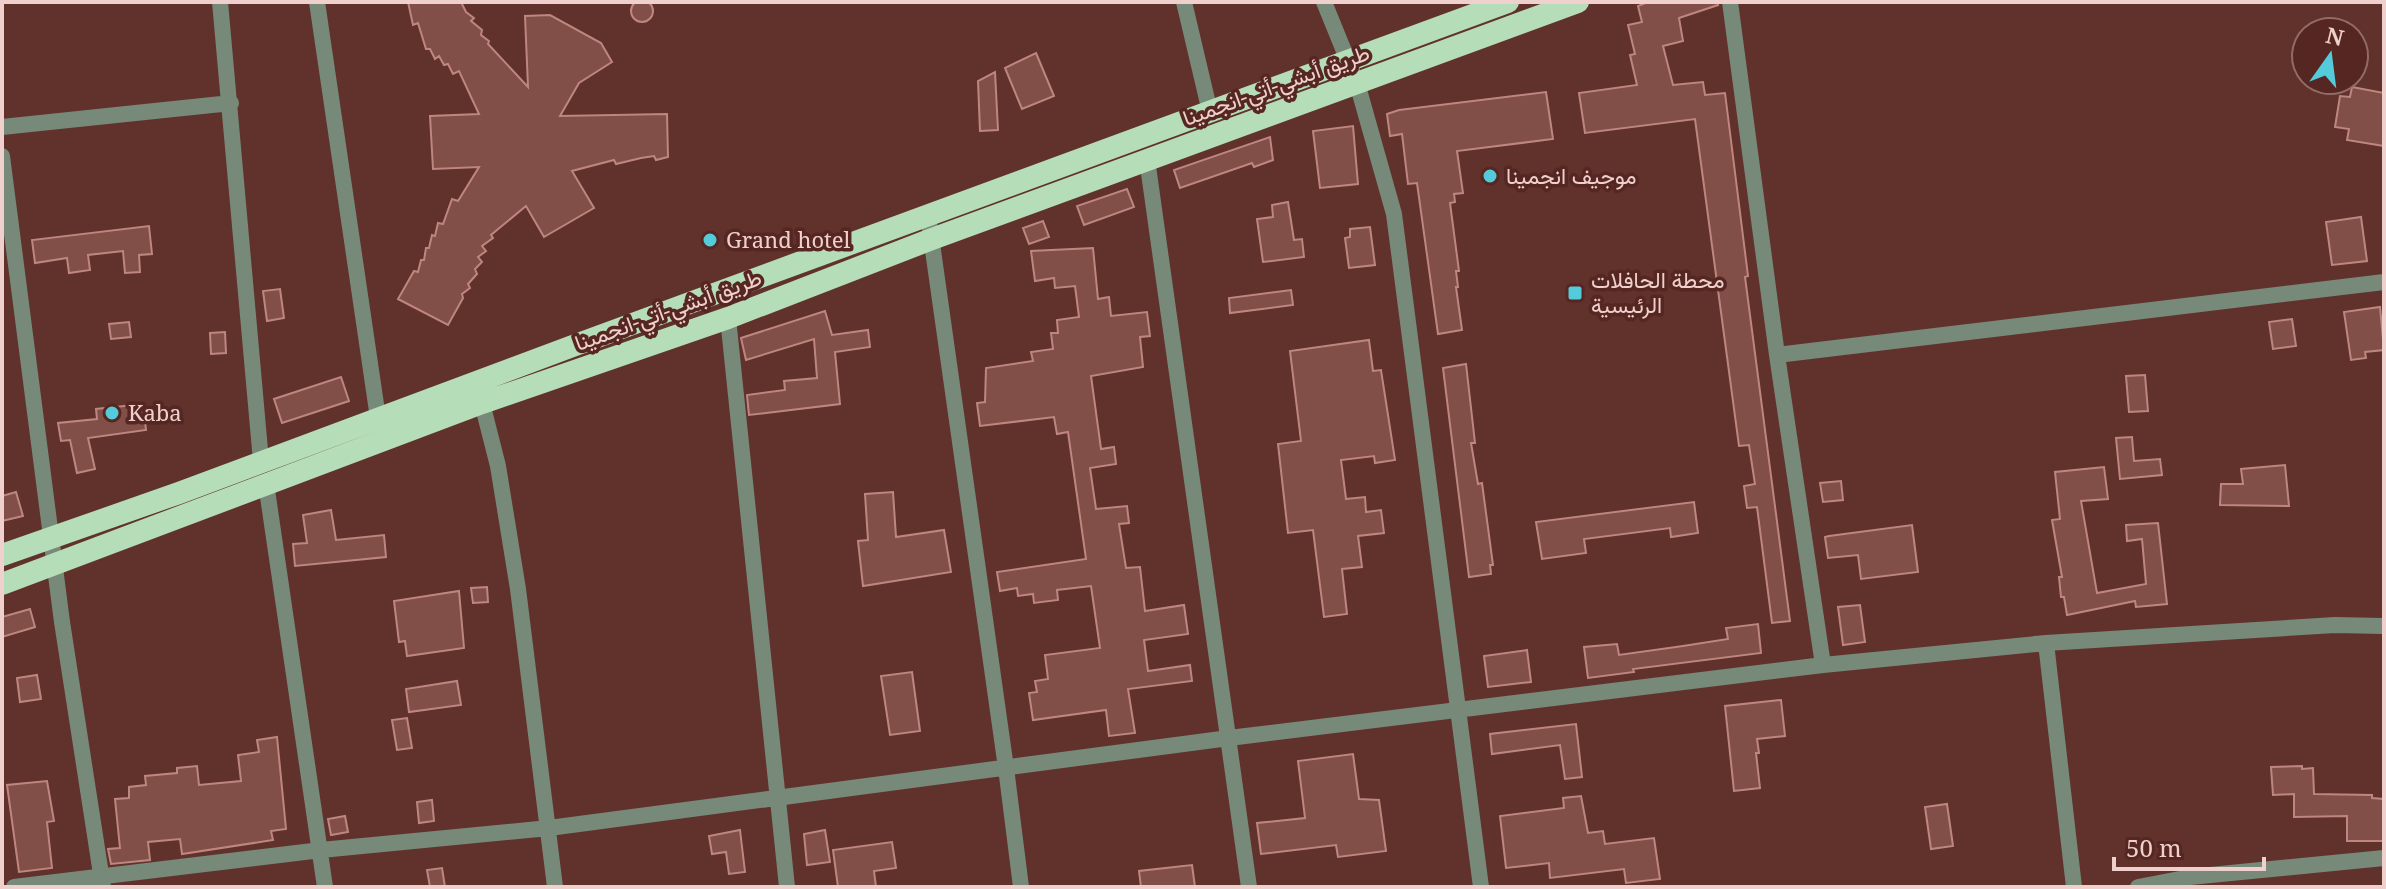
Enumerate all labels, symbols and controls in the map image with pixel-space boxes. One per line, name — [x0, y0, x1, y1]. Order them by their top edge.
north arrow — [2290, 16, 2370, 96]
text: N — [2323, 19, 2347, 52]
street label: طريق أبشي-أتي-انجمينا — [1178, 36, 1375, 136]
place label: موجيف انجمينا — [1506, 160, 1637, 190]
marker: موجيف انجمينا — [1481, 167, 1499, 185]
place label: Grand hotel — [726, 224, 851, 254]
marker: Grand hotel — [701, 231, 719, 249]
street label: طريق أبشي-أتي-انجمينا — [570, 261, 767, 361]
place label: محطة الحافلات الرئيسية — [1591, 264, 1724, 319]
marker: محطة الحافلات الرئيسية — [1566, 284, 1584, 302]
place label: Kaba — [128, 397, 182, 427]
marker: Kaba — [103, 404, 121, 422]
scale bar — [2114, 821, 2264, 871]
text: 50 m — [2126, 831, 2182, 864]

